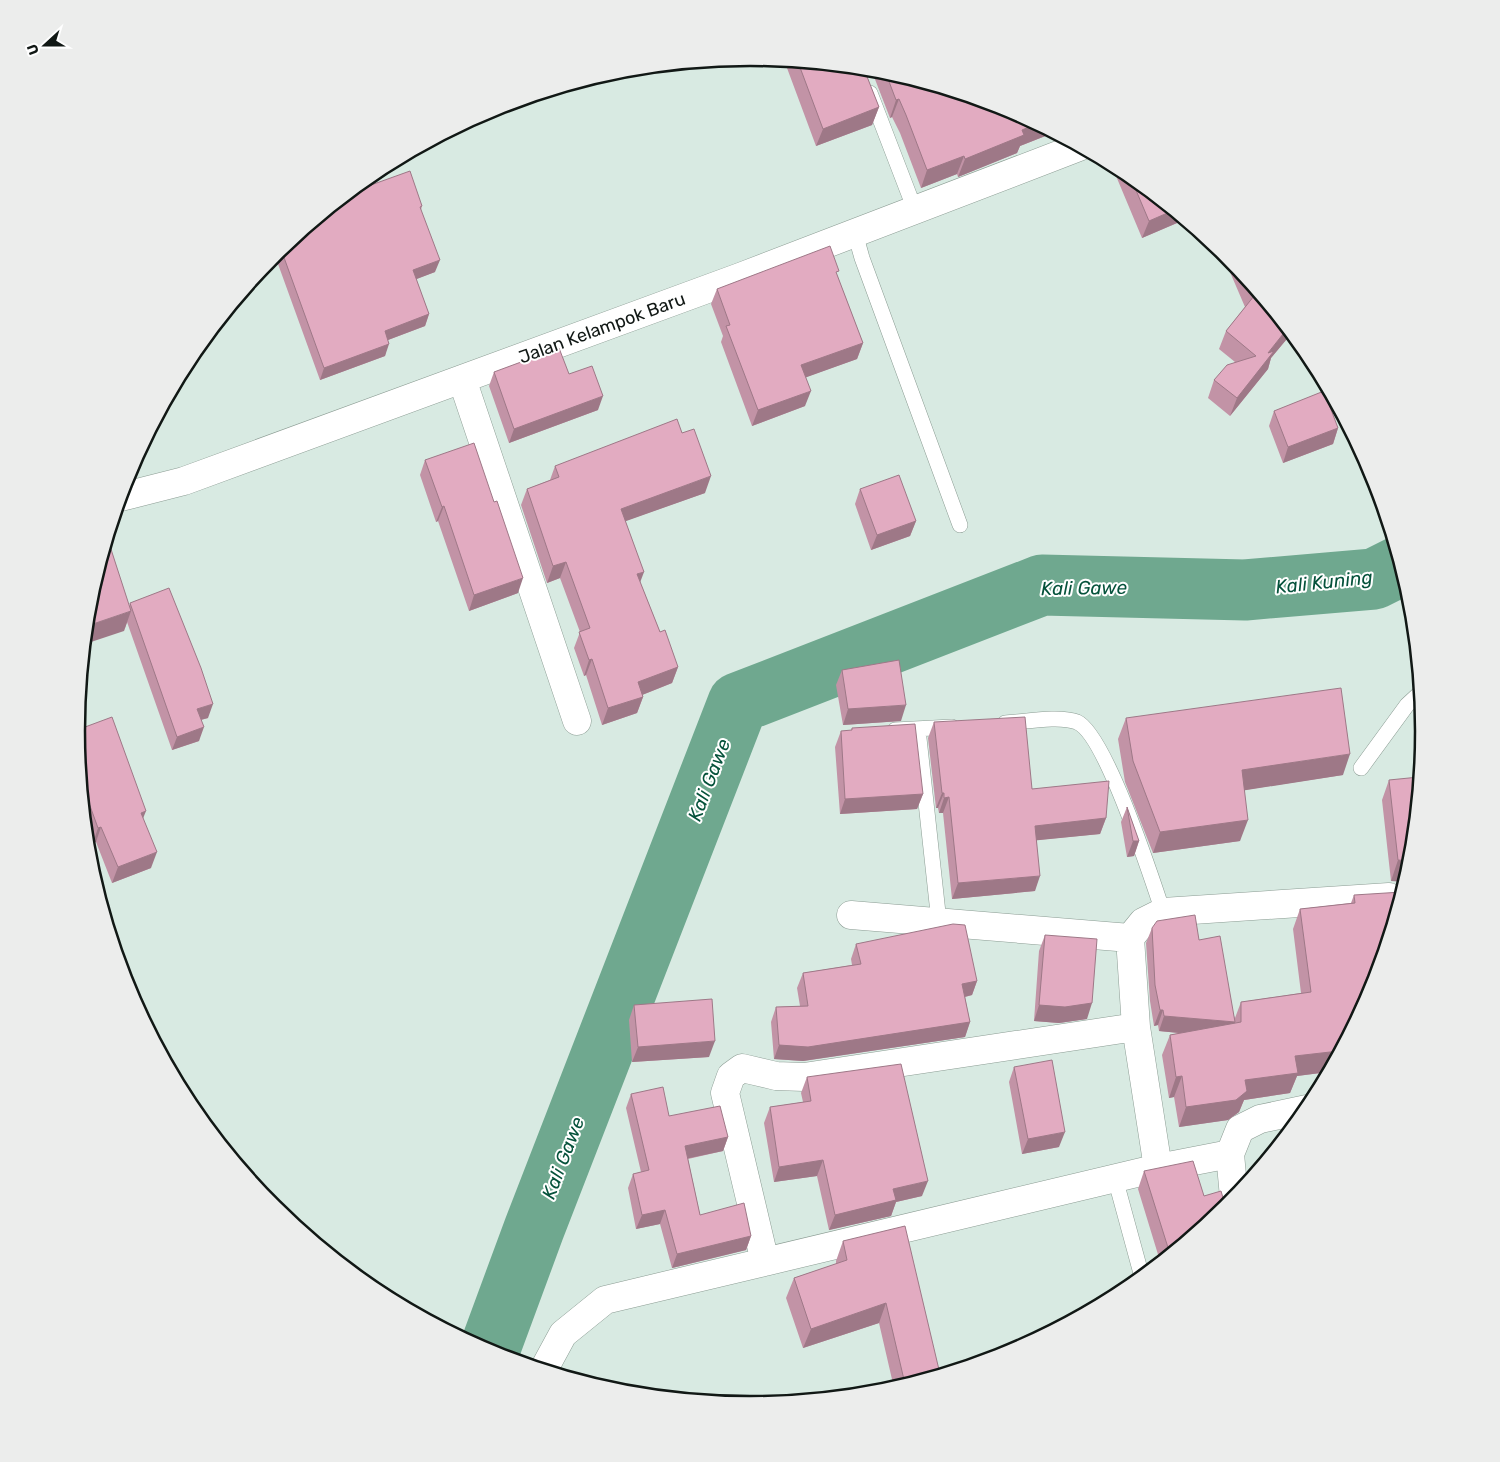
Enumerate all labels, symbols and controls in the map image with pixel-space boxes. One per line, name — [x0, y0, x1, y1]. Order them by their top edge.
north arrow — [20, 20, 70, 70]
text: U — [24, 42, 43, 57]
street label: Jalan Kelampok Baru — [516, 288, 688, 368]
water label: Kali Kuning — [1274, 565, 1374, 599]
water label: Kali Gawe — [1041, 576, 1128, 600]
water label: Kali Gawe — [683, 735, 735, 824]
water label: Kali Gawe — [537, 1113, 589, 1202]

